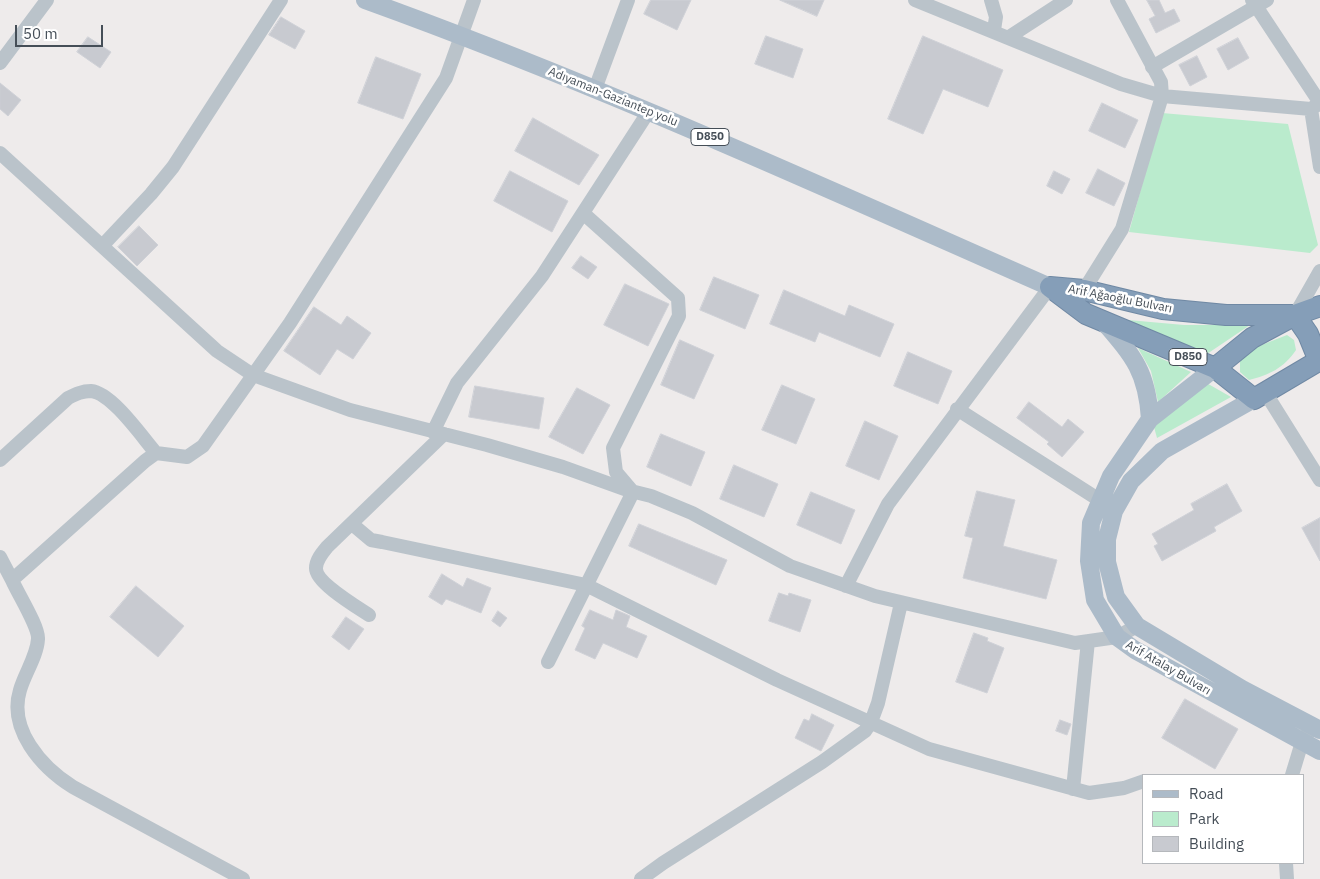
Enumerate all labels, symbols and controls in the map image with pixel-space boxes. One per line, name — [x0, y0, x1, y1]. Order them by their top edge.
scale bar — [18, 15, 105, 47]
text: 50 m — [23, 24, 58, 43]
street label: Adıyaman-Gaziantep yolu — [546, 64, 680, 130]
road number: D850 — [691, 128, 729, 146]
street label: Arif Ağaoğlu Bulvarı — [1067, 282, 1173, 316]
road number: D850 — [1169, 348, 1207, 366]
street label: Arif Atalay Bulvarı — [1123, 638, 1213, 698]
legend — [1142, 774, 1305, 864]
text: Road — [1189, 784, 1224, 803]
text: Park — [1189, 809, 1219, 828]
text: Building — [1189, 834, 1244, 853]

